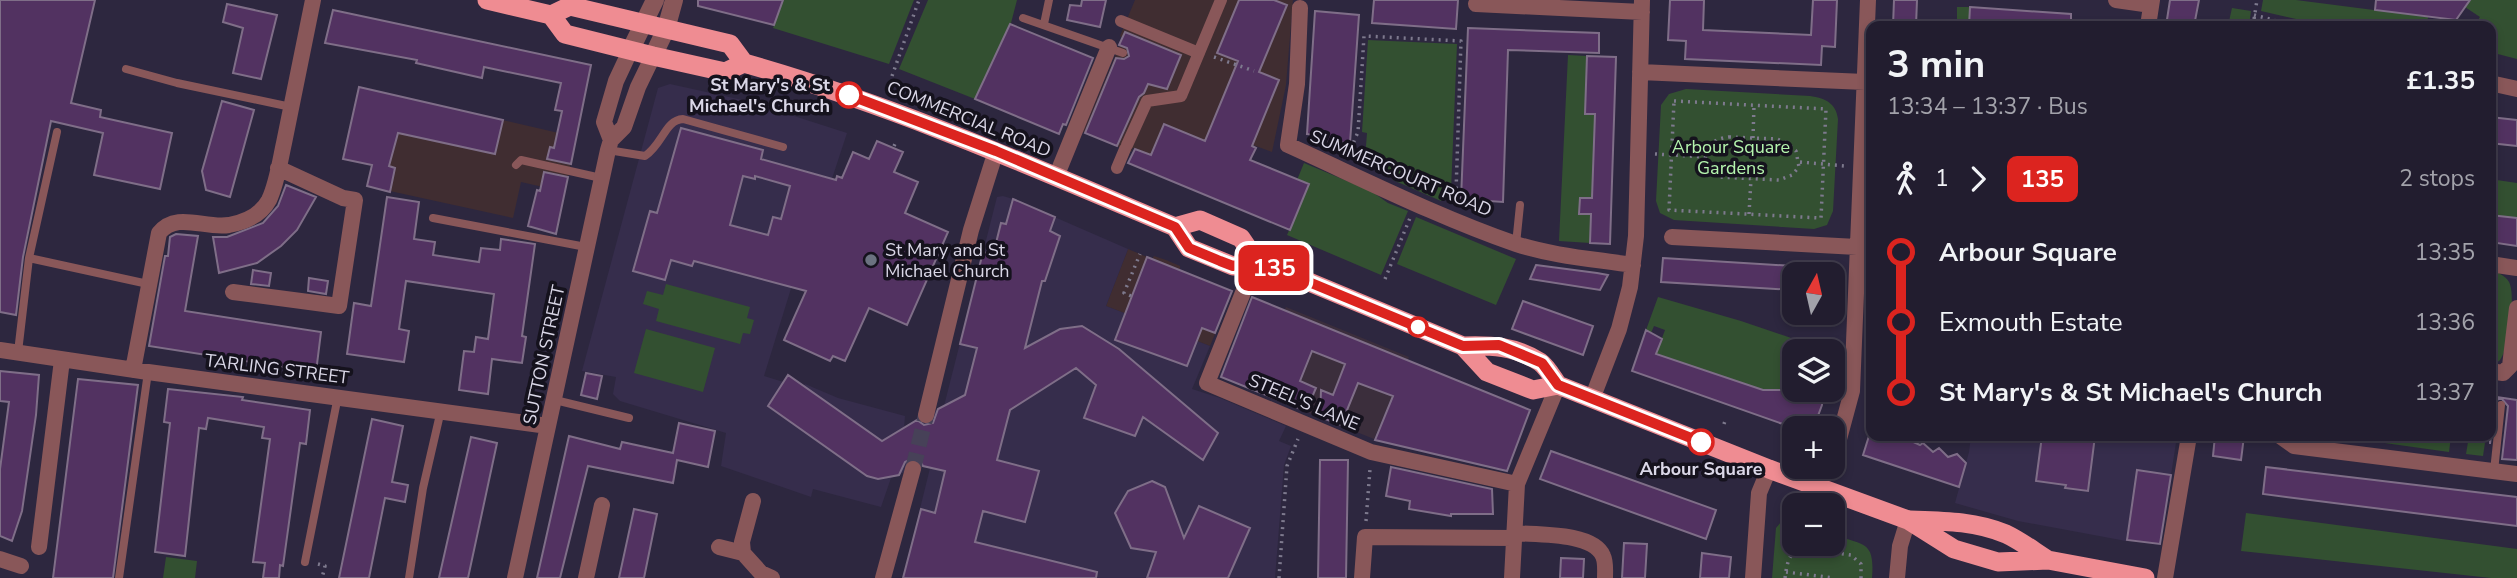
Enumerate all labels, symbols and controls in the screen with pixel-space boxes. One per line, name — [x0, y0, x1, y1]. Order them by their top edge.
text: 3 min — [1887, 39, 1985, 90]
text: £1.35 — [2406, 63, 2475, 98]
place label: St Mary's & St Michael's Church — [689, 73, 830, 118]
street label: COMMERCIAL ROAD — [883, 75, 1055, 163]
marker: St Mary's & St Michael's Church — [836, 82, 862, 108]
text: 13:34 – 13:37 · Bus — [1887, 91, 2088, 122]
street label: SUMMERCOURT ROAD — [1306, 124, 1496, 222]
park label: Arbour Square Gardens — [1672, 135, 1790, 180]
icon: walk — [1887, 160, 1925, 198]
icon: forward — [1959, 160, 1997, 198]
text: 1 — [1935, 163, 1949, 194]
text: 135 — [2021, 163, 2064, 195]
text: 2 stops — [2399, 163, 2475, 194]
text: Arbour Square — [1939, 235, 2117, 270]
text: 13:35 — [2415, 237, 2475, 268]
place label: St Mary and St Michael Church — [885, 238, 1010, 283]
line badge: 135 — [1234, 245, 1314, 291]
marker: St Mary and St Michael Church — [863, 252, 879, 268]
text: 135 — [1252, 252, 1296, 284]
north arrow — [1782, 262, 1844, 326]
map controls — [1782, 262, 1845, 556]
street label: SUTTON STREET — [517, 283, 571, 427]
text: Exmouth Estate — [1939, 305, 2123, 340]
text: 13:36 — [2415, 307, 2475, 338]
unlabelled marker — [1408, 317, 1428, 337]
button: layers — [1782, 339, 1845, 402]
street label: TARLING STREET — [203, 348, 351, 390]
street label: STEEL'S LANE — [1245, 368, 1363, 436]
text: St Mary's & St Michael's Church — [1939, 375, 2322, 410]
text: 13:37 — [2415, 377, 2475, 408]
button: + — [1782, 416, 1845, 479]
marker: Arbour Square — [1688, 429, 1714, 455]
place label: Arbour Square — [1639, 457, 1763, 481]
button: − — [1782, 493, 1845, 556]

